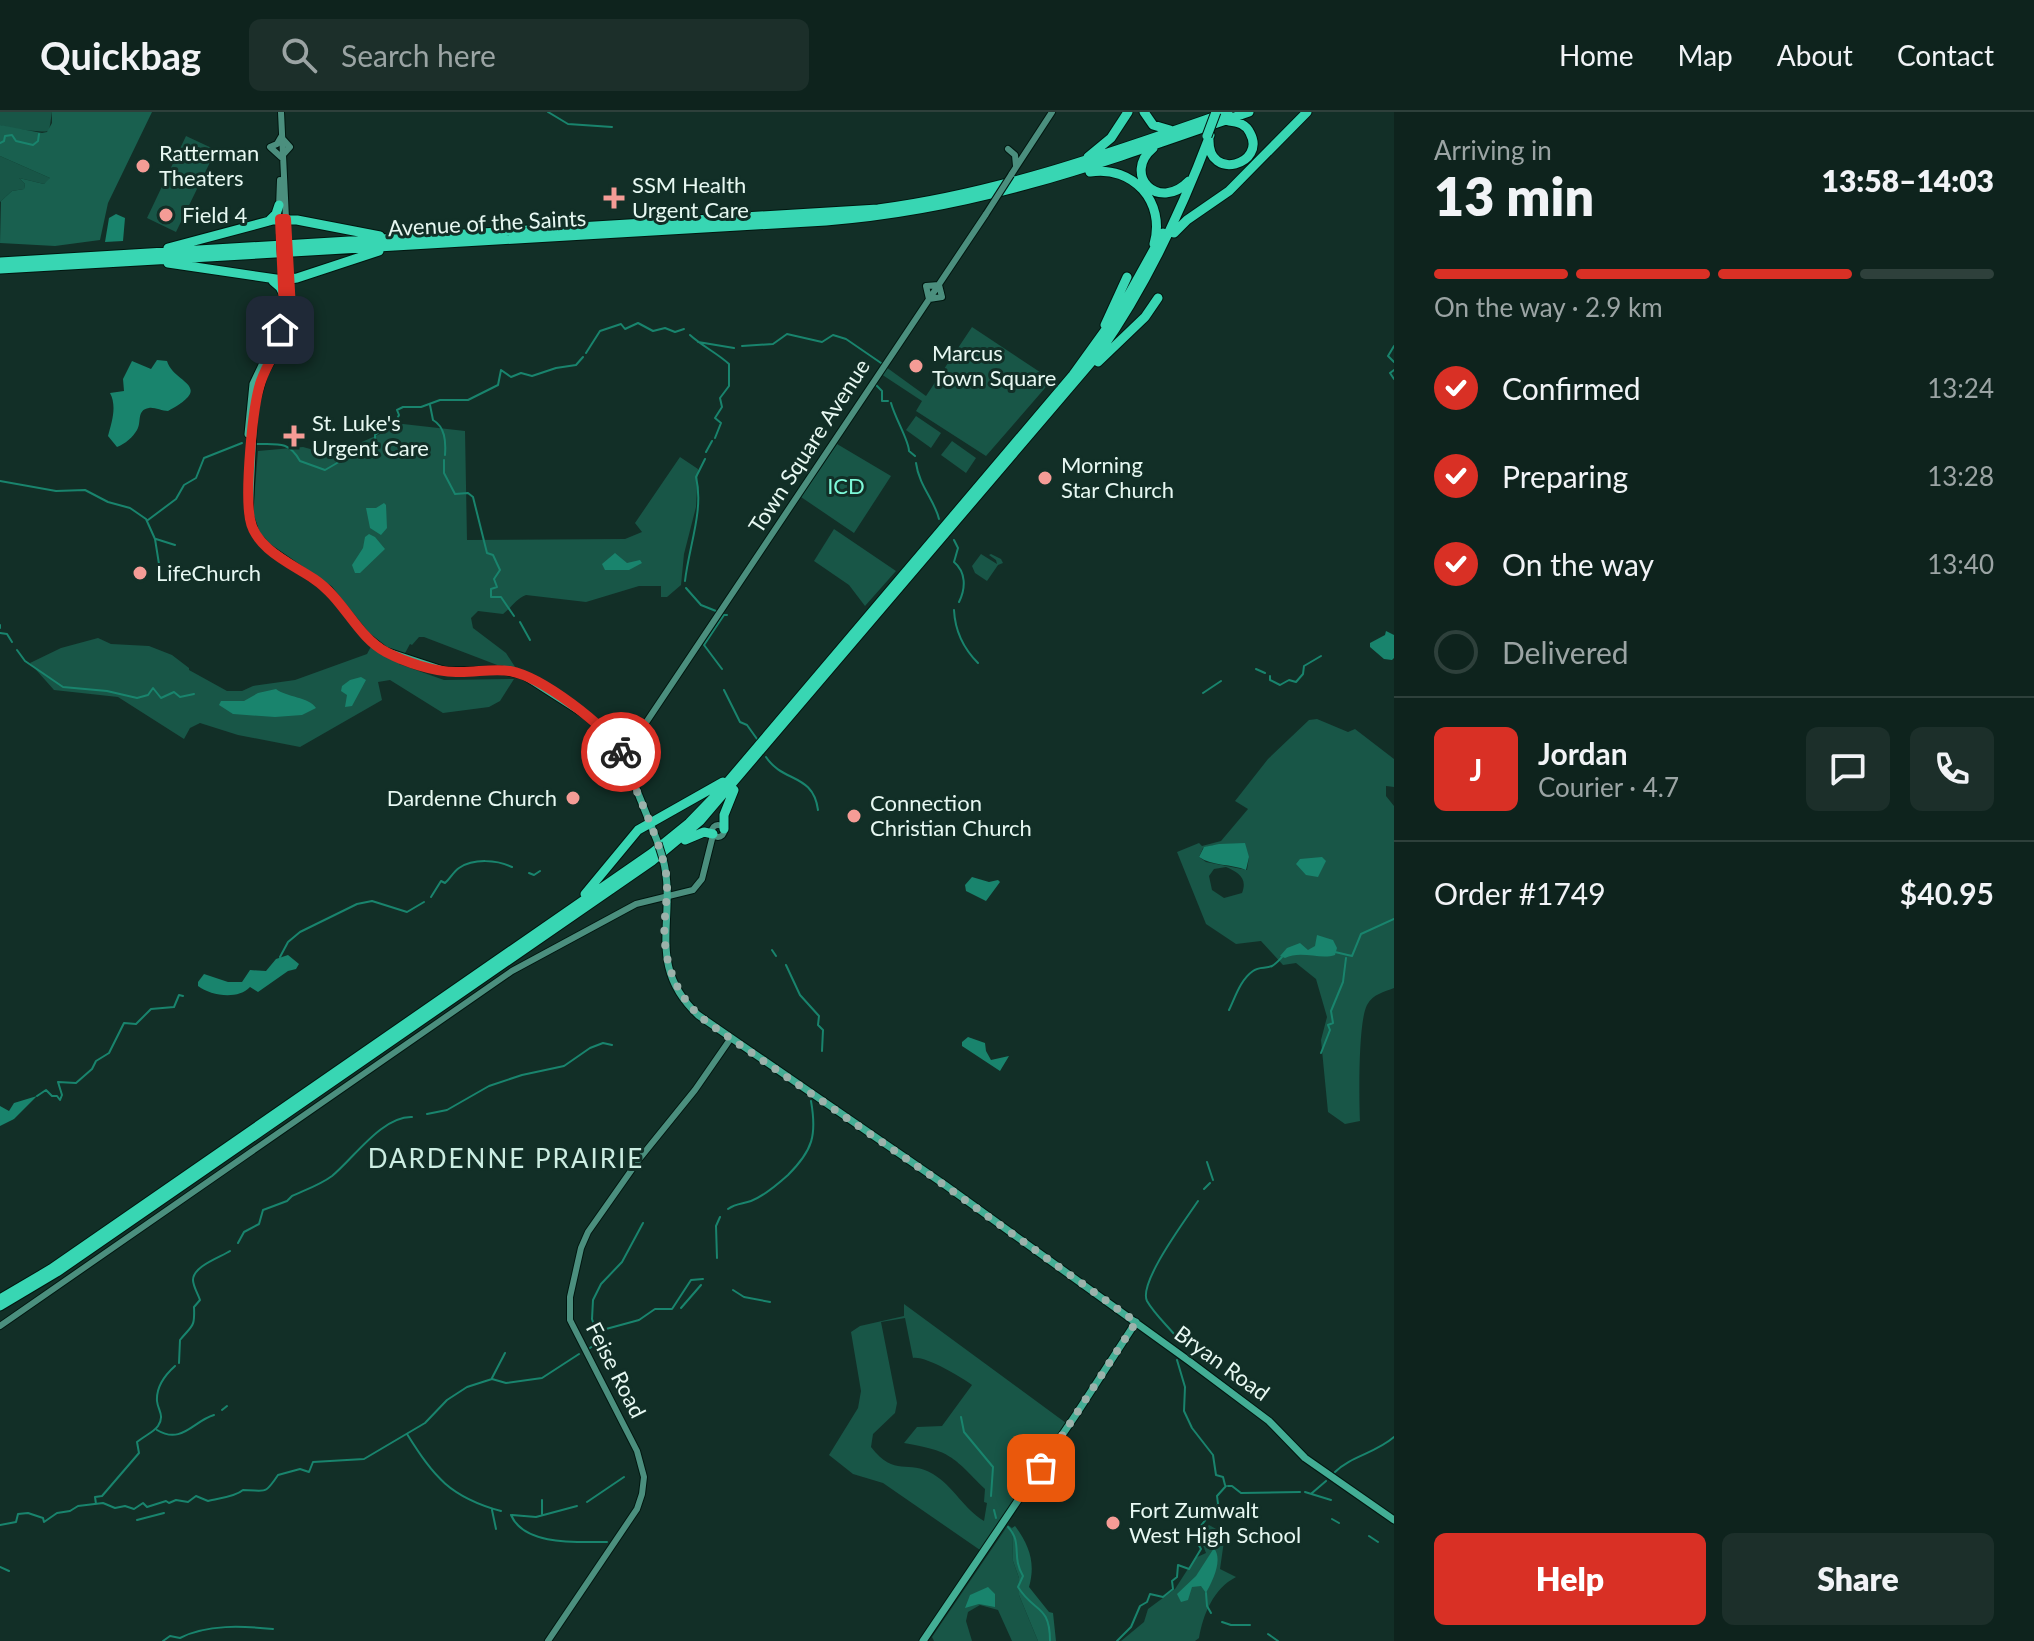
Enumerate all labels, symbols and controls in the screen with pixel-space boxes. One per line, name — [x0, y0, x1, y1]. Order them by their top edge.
search box — [249, 19, 809, 91]
text: Quickbag — [40, 32, 201, 78]
icon: search — [277, 33, 321, 77]
text: Search here — [341, 37, 496, 73]
text: Home — [1559, 38, 1634, 72]
text: Map — [1678, 38, 1733, 72]
text: About — [1777, 38, 1853, 72]
text: Contact — [1897, 38, 1994, 72]
text: Arriving in — [1434, 134, 1552, 166]
place label: Ratterman Theaters — [159, 139, 259, 191]
marker: Ratterman Theaters — [134, 157, 152, 175]
text: 13:58–14:03 — [1821, 162, 1994, 198]
text: 13 min — [1434, 165, 1594, 227]
place label: SSM Health Urgent Care — [632, 171, 749, 223]
marker: SSM Health Urgent Care — [603, 187, 625, 209]
place label: Field 4 — [182, 201, 247, 228]
street label: Avenue of the Saints — [387, 204, 587, 241]
marker: Field 4 — [157, 206, 175, 224]
text: On the way · 2.9 km — [1434, 291, 1663, 323]
pin — [246, 296, 314, 364]
icon: home — [258, 308, 302, 352]
place label: Marcus Town Square — [932, 339, 1056, 391]
street label: Town Square Avenue — [742, 354, 875, 538]
marker: Marcus Town Square — [907, 357, 925, 375]
icon: check — [1434, 366, 1478, 410]
text: Confirmed — [1502, 370, 1641, 406]
text: 13:24 — [1927, 372, 1994, 404]
place label: St. Luke's Urgent Care — [312, 409, 429, 461]
marker: St. Luke's Urgent Care — [283, 425, 305, 447]
place label: Morning Star Church — [1061, 451, 1174, 503]
icon: check — [1434, 454, 1478, 498]
text: Preparing — [1502, 458, 1628, 494]
text: 13:28 — [1927, 460, 1994, 492]
marker: Morning Star Church — [1036, 469, 1054, 487]
park label: ICD — [827, 472, 865, 499]
icon: check — [1434, 542, 1478, 586]
text: On the way — [1502, 546, 1654, 582]
text: 13:40 — [1927, 548, 1994, 580]
place label: LifeChurch — [156, 559, 261, 586]
marker: LifeChurch — [131, 564, 149, 582]
text: Delivered — [1502, 634, 1629, 670]
courier — [581, 712, 661, 792]
button: chat — [1806, 727, 1890, 811]
button: phone — [1910, 727, 1994, 811]
icon: bike — [599, 730, 643, 774]
text: Jordan — [1538, 735, 1628, 771]
text: J — [1470, 751, 1482, 787]
text: Courier · 4.7 — [1538, 771, 1679, 803]
place label: Dardenne Church — [387, 784, 557, 811]
marker: Dardenne Church — [564, 789, 582, 807]
place label: Connection Christian Church — [870, 789, 1032, 841]
marker: Connection Christian Church — [845, 807, 863, 825]
text: Order #1749 — [1434, 875, 1606, 911]
text: $40.95 — [1900, 875, 1994, 911]
district label: DARDENNE PRAIRIE — [368, 1142, 644, 1174]
street label: Feise Road — [581, 1317, 652, 1422]
street label: Bryan Road — [1170, 1319, 1275, 1406]
pin — [1007, 1434, 1075, 1502]
icon: bag — [1019, 1446, 1063, 1490]
place label: Fort Zumwalt West High School — [1129, 1496, 1301, 1548]
marker: Fort Zumwalt West High School — [1104, 1514, 1122, 1532]
button: Help — [1434, 1533, 1706, 1625]
button: Share — [1722, 1533, 1994, 1625]

